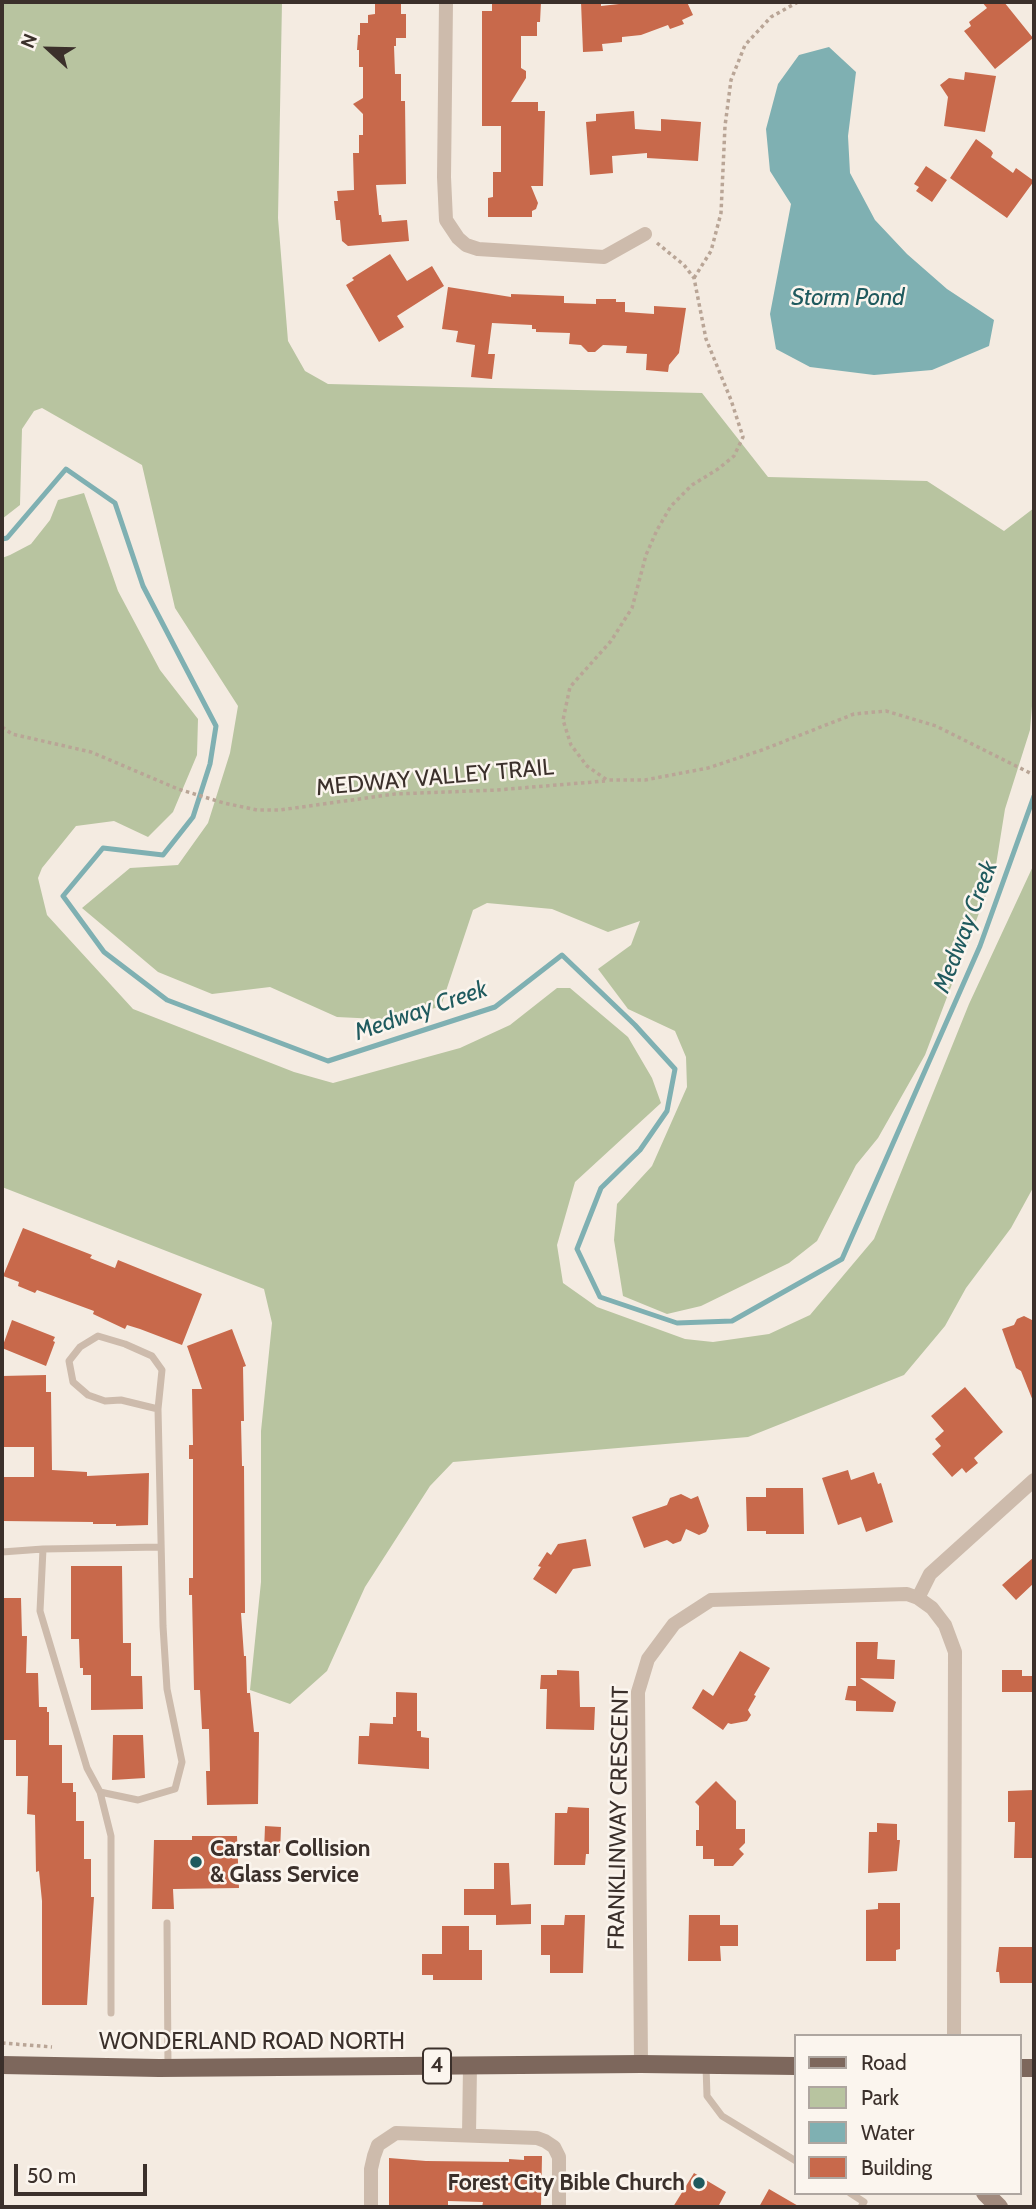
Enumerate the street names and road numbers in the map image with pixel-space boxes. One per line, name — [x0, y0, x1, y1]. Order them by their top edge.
street label: MEDWAY VALLEY TRAIL — [315, 754, 555, 802]
street label: FRANKLINWAY CRESCENT — [603, 1686, 635, 1950]
street label: WONDERLAND ROAD NORTH — [99, 2028, 405, 2056]
road number: 4 — [423, 2048, 451, 2084]

